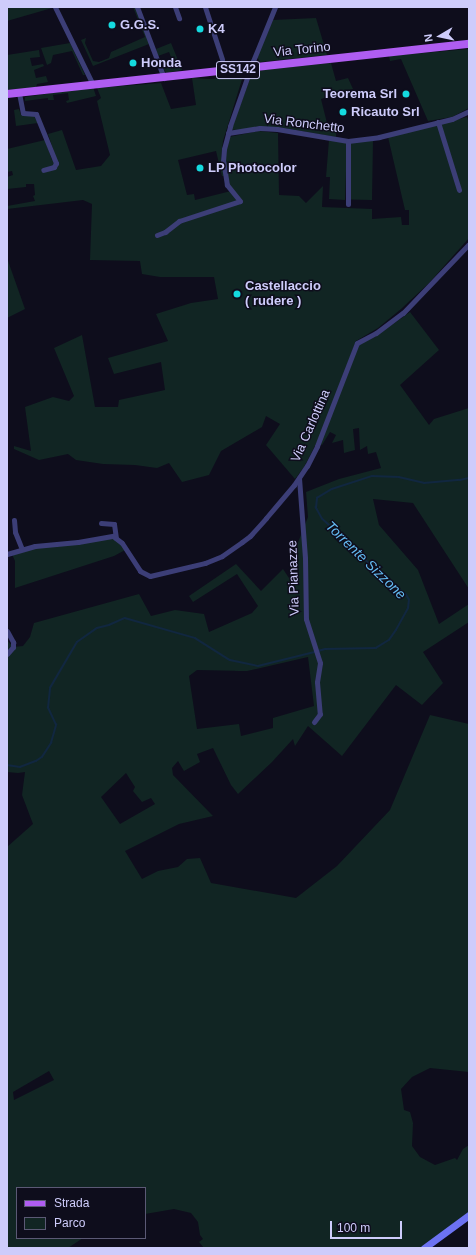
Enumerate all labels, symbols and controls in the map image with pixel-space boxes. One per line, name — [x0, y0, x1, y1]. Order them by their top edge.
north arrow — [420, 16, 460, 56]
place label: G.G.S. — [120, 17, 160, 33]
marker: G.G.S. — [107, 20, 117, 30]
place label: K4 — [208, 21, 225, 37]
marker: K4 — [195, 24, 205, 34]
text: N — [422, 33, 435, 43]
street label: Via Torino — [273, 39, 331, 61]
place label: Honda — [141, 55, 181, 71]
marker: Honda — [128, 58, 138, 68]
road number: SS142 — [215, 60, 261, 80]
place label: Teorema Srl — [323, 86, 397, 102]
marker: Teorema Srl — [400, 88, 412, 100]
place label: Ricauto Srl — [351, 104, 420, 120]
marker: Ricauto Srl — [338, 107, 348, 117]
street label: Via Ronchetto — [263, 111, 345, 137]
place label: LP Photocolor — [208, 160, 297, 176]
marker: LP Photocolor — [195, 163, 205, 173]
place label: Castellaccio ( rudere ) — [245, 279, 321, 310]
marker: Castellaccio ( rudere ) — [232, 289, 242, 299]
street label: Via Carlottina — [288, 387, 334, 465]
water label: Torrente Sizzone — [322, 517, 410, 603]
street label: Via Pianazze — [285, 540, 303, 616]
legend — [16, 1187, 146, 1239]
text: Strada — [54, 1196, 89, 1210]
scale bar — [332, 1213, 404, 1239]
text: Parco — [54, 1216, 85, 1230]
text: 100 m — [337, 1221, 370, 1235]

